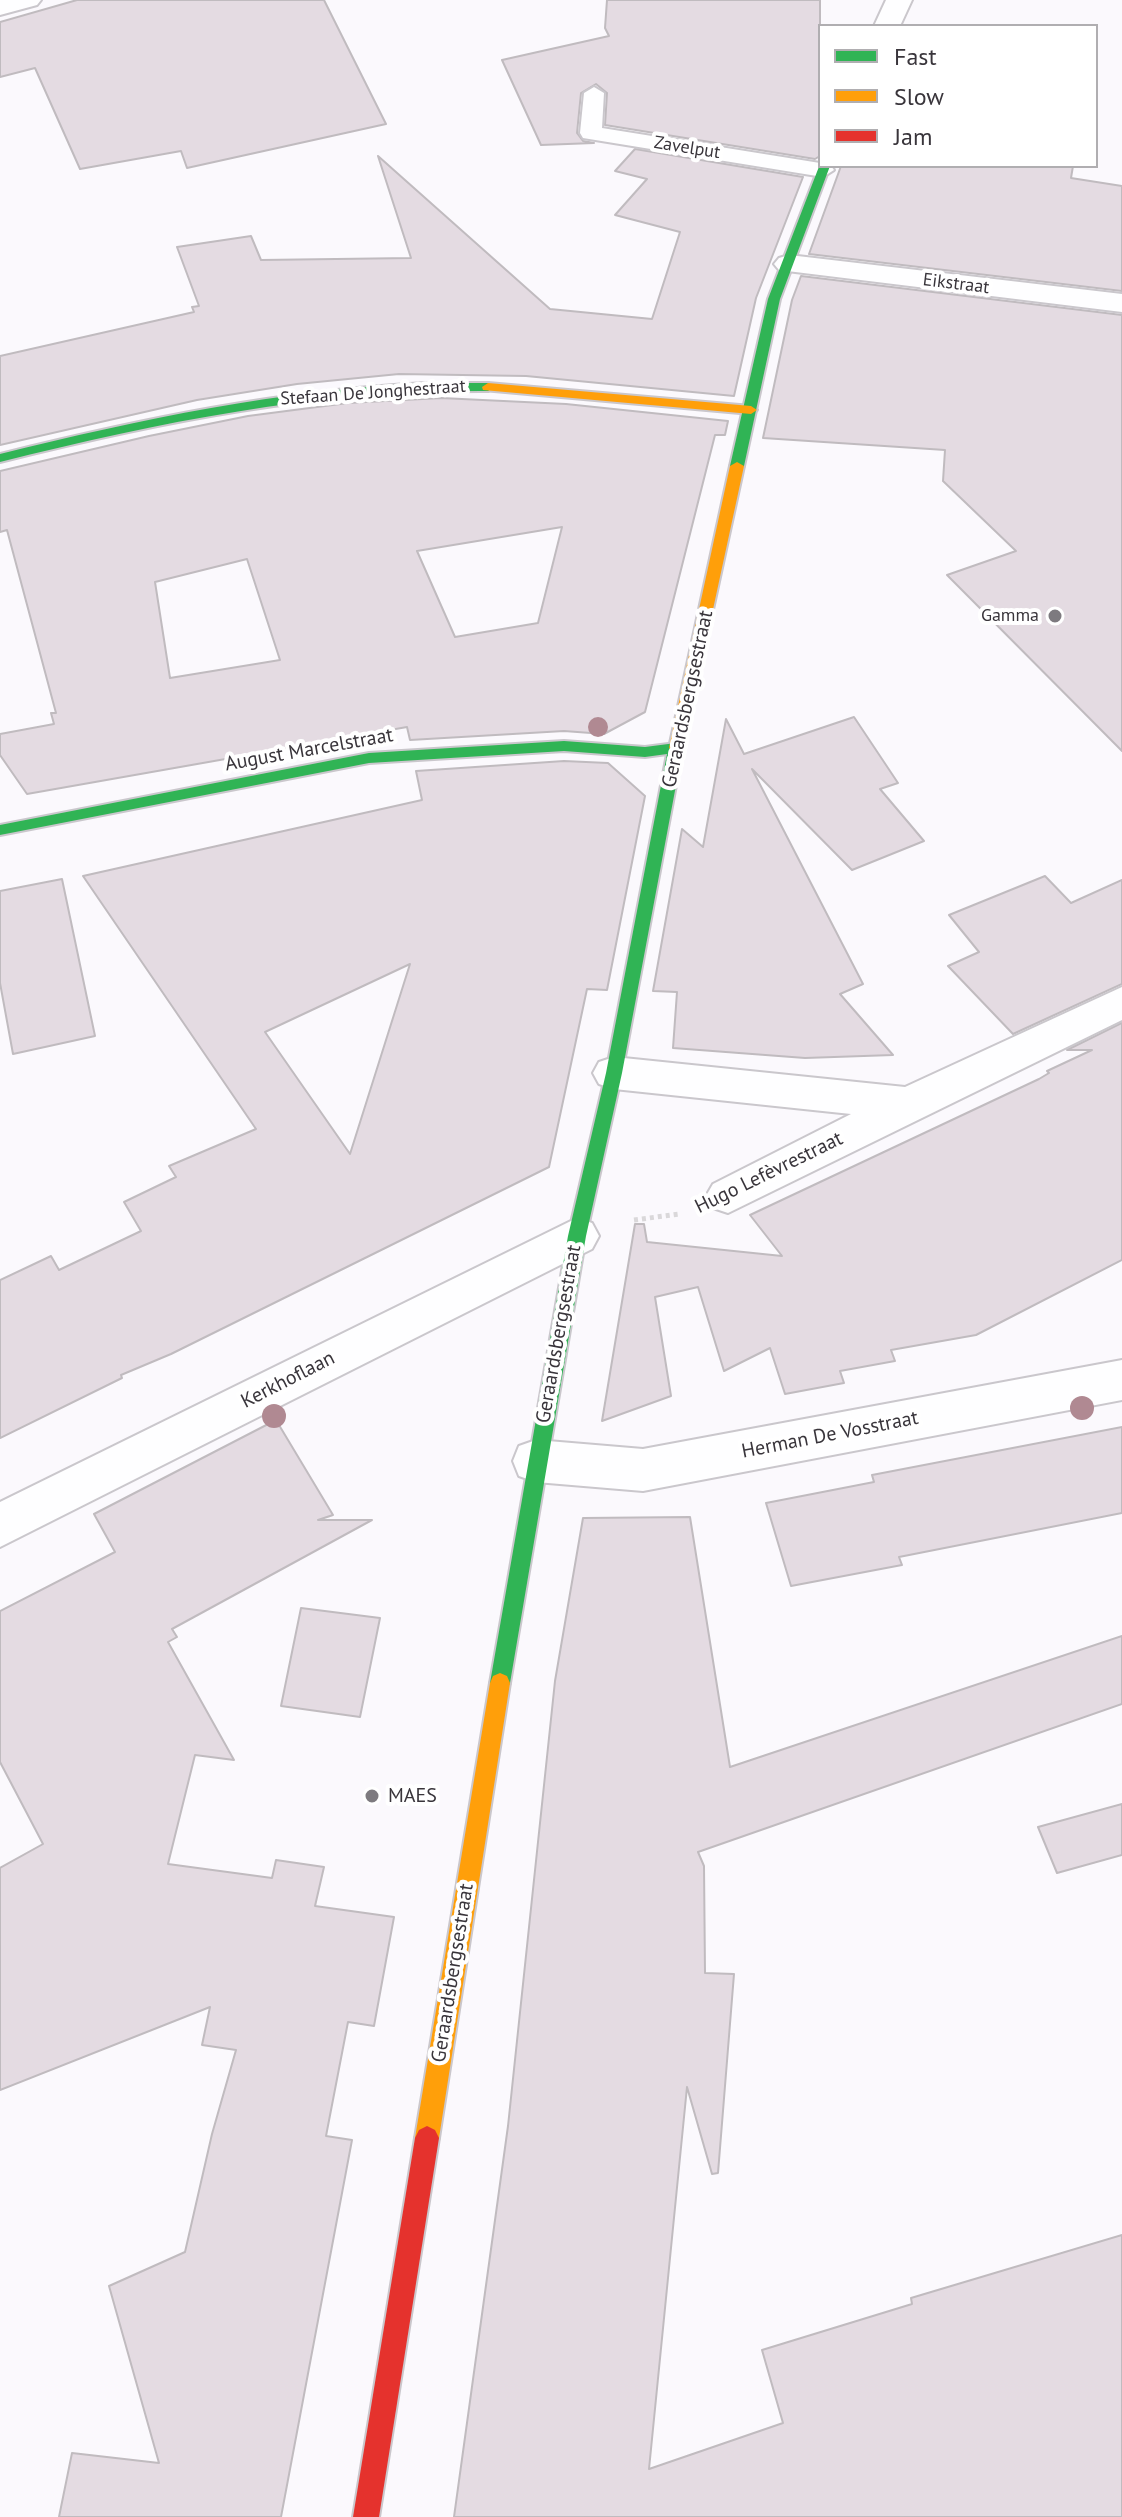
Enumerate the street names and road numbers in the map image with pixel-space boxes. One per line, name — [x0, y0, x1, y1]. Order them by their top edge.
street label: Zavelput — [652, 132, 722, 164]
street label: Eikstraat — [922, 269, 990, 299]
street label: Stefaan De Jonghestraat — [280, 376, 466, 410]
street label: Geraardsbergsestraat — [657, 608, 719, 790]
street label: August Marcelstraat — [223, 723, 395, 777]
street label: Hugo Lefèvrestraat — [691, 1127, 847, 1219]
street label: Geraardsbergsestraat — [531, 1243, 587, 1425]
street label: Kerkhoflaan — [237, 1346, 339, 1414]
street label: Herman De Vosstraat — [740, 1406, 920, 1464]
street label: Geraardsbergsestraat — [427, 1882, 479, 2064]

